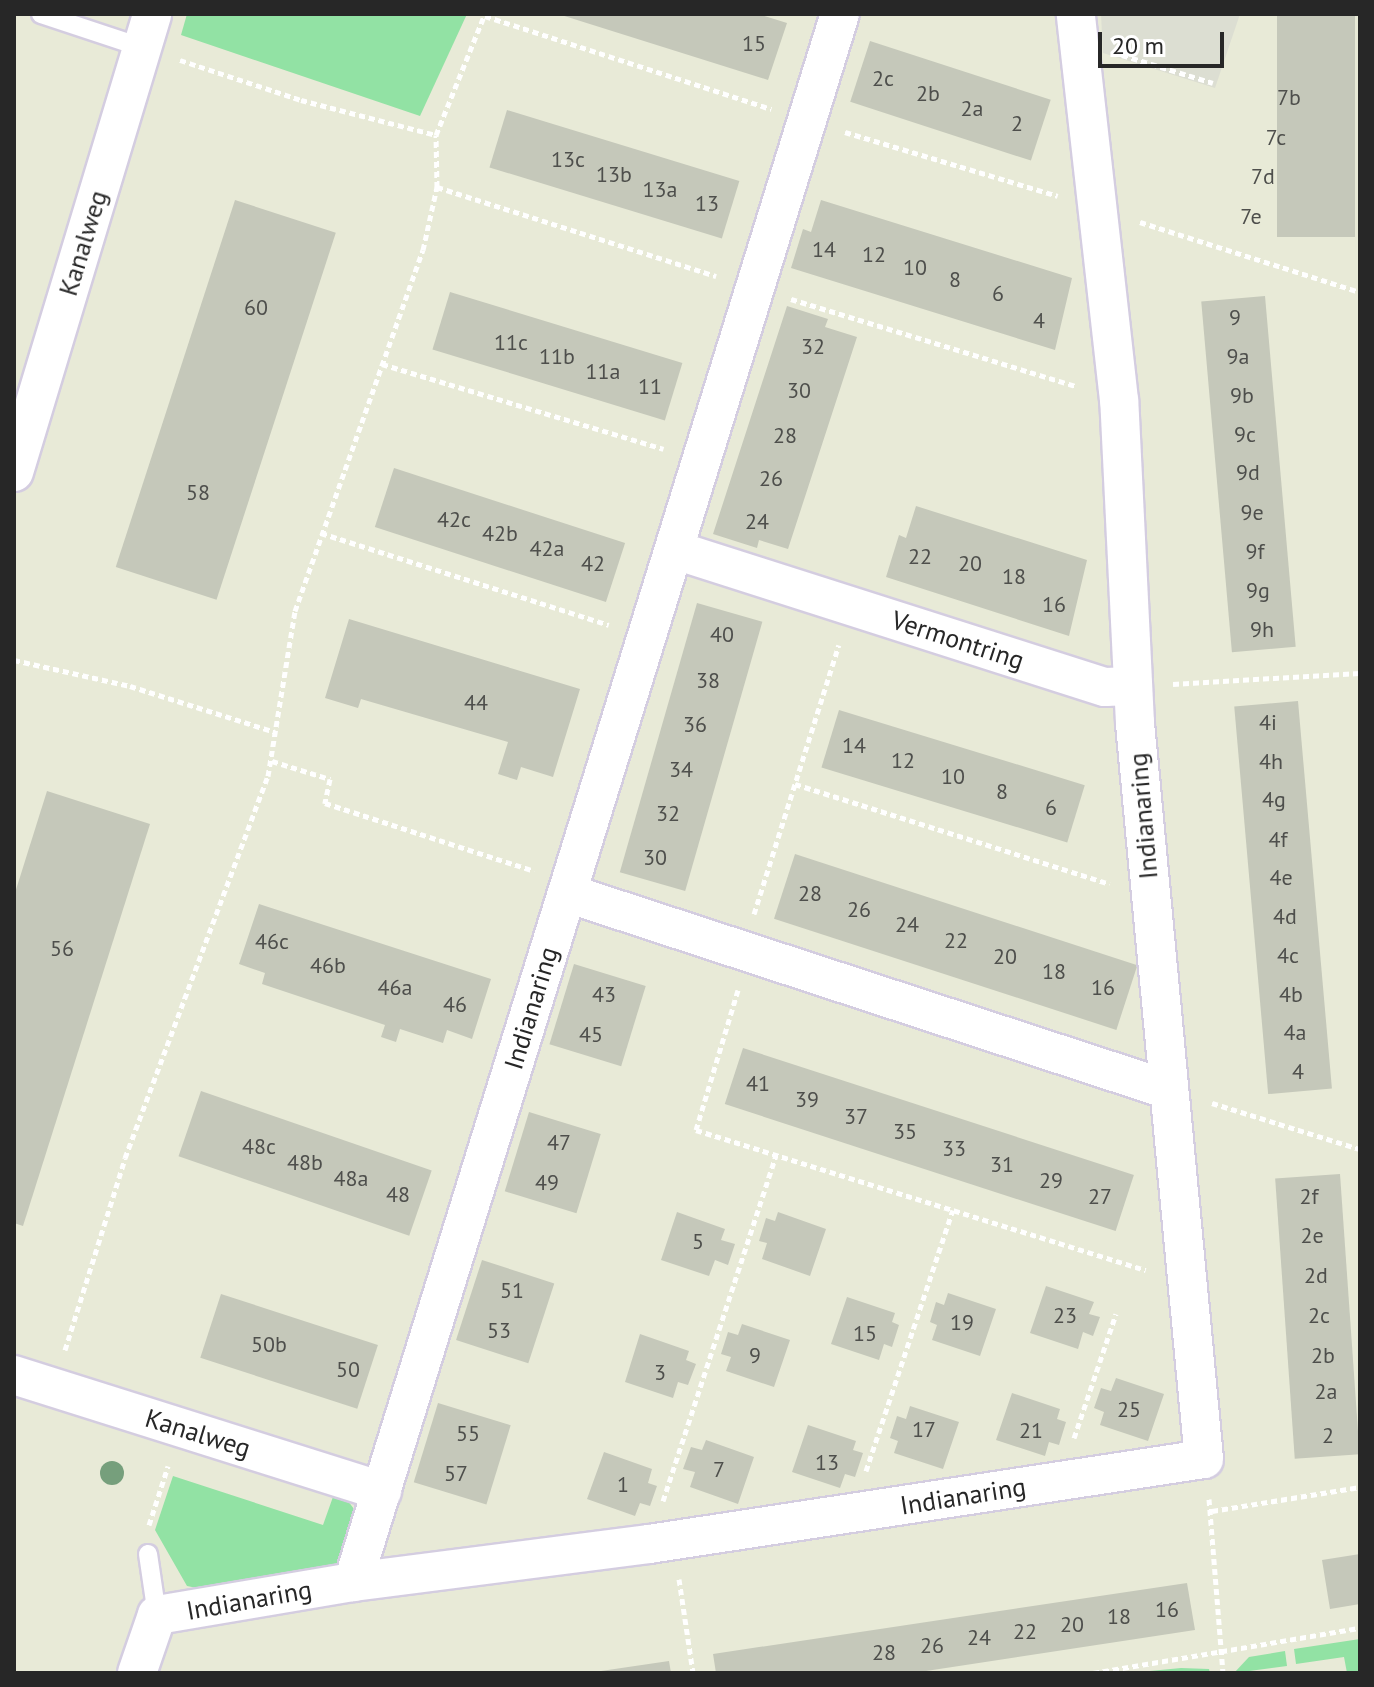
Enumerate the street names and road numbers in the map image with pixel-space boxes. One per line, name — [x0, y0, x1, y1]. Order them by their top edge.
street label: Kanalweg — [52, 187, 114, 299]
street label: Vermontring — [888, 604, 1028, 676]
street label: Indianaring — [1122, 752, 1164, 880]
street label: Indianaring — [498, 943, 564, 1073]
street label: Kanalweg — [142, 1402, 254, 1464]
street label: Indianaring — [898, 1471, 1028, 1521]
street label: Indianaring — [184, 1574, 314, 1626]

